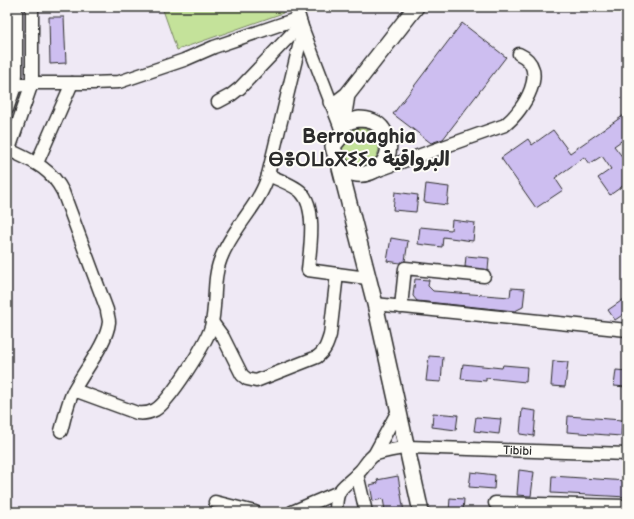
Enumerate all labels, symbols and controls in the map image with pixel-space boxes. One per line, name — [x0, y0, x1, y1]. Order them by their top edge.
district label: Berrouaghia ⴱⴻⵔⵡⴰⴳⵉⵢⴰ البرواقية — [268, 125, 450, 172]
street label: Tibibi — [503, 443, 532, 459]

